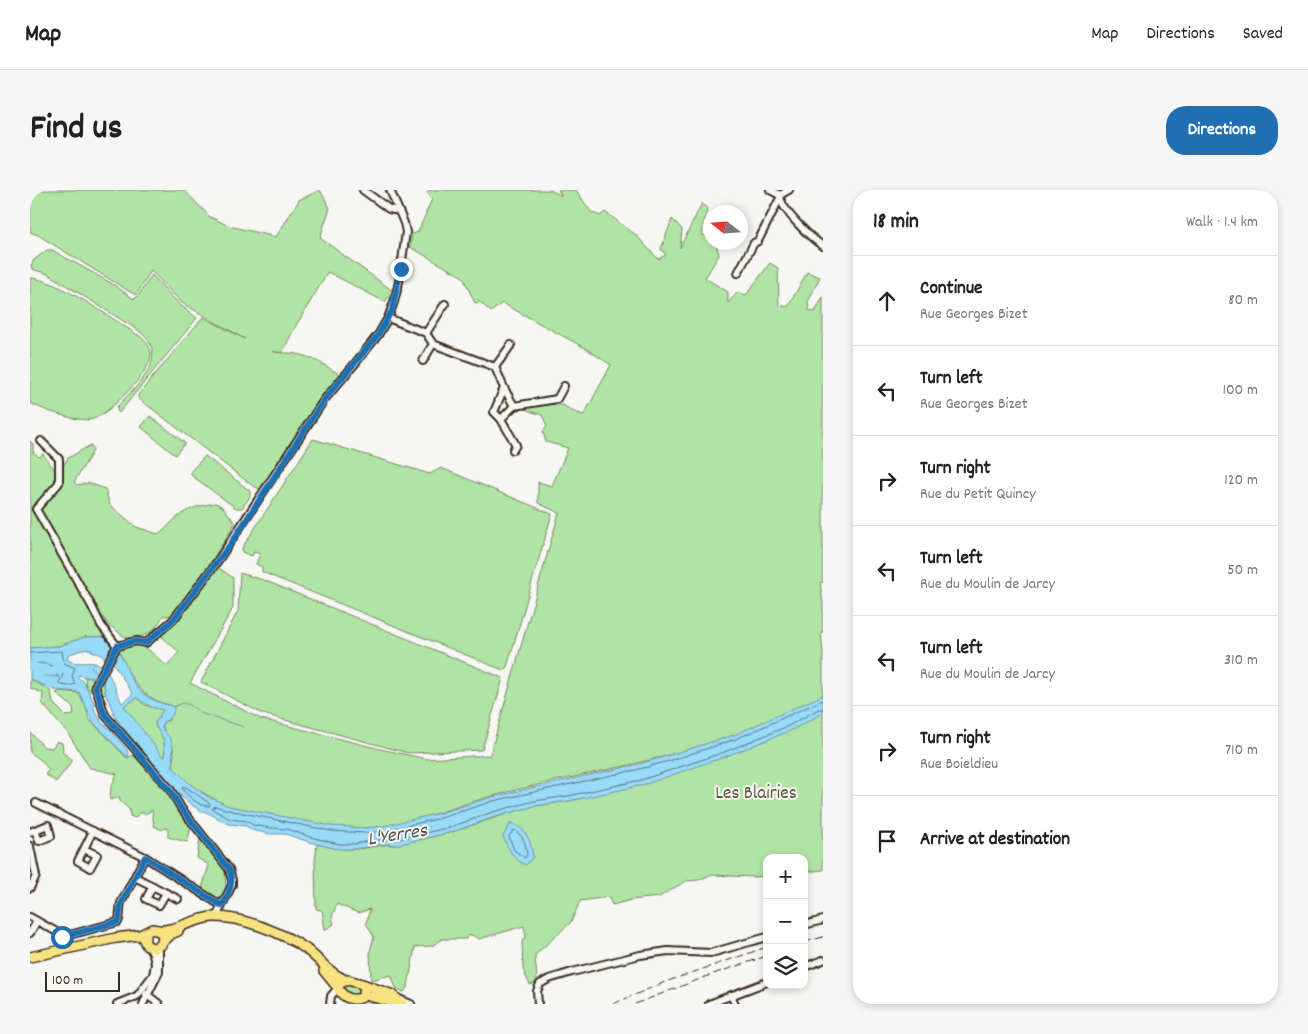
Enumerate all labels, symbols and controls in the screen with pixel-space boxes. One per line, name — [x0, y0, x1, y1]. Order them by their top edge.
text: Map — [25, 18, 61, 52]
text: Map — [1091, 22, 1118, 47]
text: Directions — [1146, 22, 1215, 47]
text: Saved — [1243, 22, 1283, 47]
text: Find us — [30, 105, 122, 155]
button: Directions — [1166, 106, 1278, 155]
north arrow — [703, 205, 748, 250]
text: 18 min — [873, 208, 919, 238]
text: Walk · 1.4 km — [1186, 211, 1258, 234]
route end — [390, 258, 413, 281]
text: Continue — [920, 276, 982, 303]
icon: ahead — [873, 287, 901, 315]
text: 80 m — [1228, 289, 1258, 312]
text: Rue Georges Bizet — [920, 303, 1028, 326]
text: Turn left — [920, 366, 983, 393]
icon: left — [873, 377, 901, 405]
text: 100 m — [1222, 379, 1258, 402]
text: Rue Georges Bizet — [920, 393, 1028, 416]
text: Turn right — [920, 456, 991, 483]
icon: right — [873, 467, 901, 495]
text: 120 m — [1224, 469, 1258, 492]
text: Rue du Petit Quincy — [920, 483, 1036, 506]
text: Turn left — [920, 546, 983, 573]
icon: left — [873, 557, 901, 585]
text: 50 m — [1227, 559, 1258, 582]
text: Rue du Moulin de Jarcy — [920, 573, 1055, 596]
text: Turn left — [920, 636, 983, 663]
icon: left — [873, 647, 901, 675]
text: 310 m — [1224, 649, 1258, 672]
text: Rue du Moulin de Jarcy — [920, 663, 1055, 686]
text: Turn right — [920, 726, 991, 753]
icon: right — [873, 737, 901, 765]
text: 710 m — [1225, 739, 1258, 762]
text: Rue Boieldieu — [920, 753, 998, 776]
park label: Les Blairies — [715, 781, 797, 808]
water label: L'Yerres — [365, 817, 430, 855]
icon: arrive — [873, 827, 901, 855]
text: Arrive at destination — [920, 827, 1070, 854]
map controls — [763, 854, 808, 989]
button: + — [763, 854, 808, 899]
button: − — [763, 899, 808, 944]
route start — [51, 926, 74, 949]
button: layers — [763, 944, 808, 989]
scale bar — [45, 969, 120, 992]
text: 100 m — [52, 971, 83, 991]

